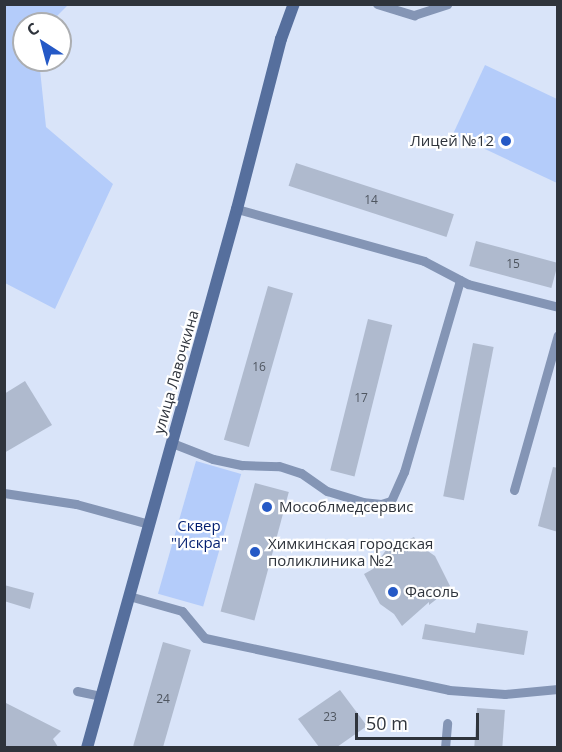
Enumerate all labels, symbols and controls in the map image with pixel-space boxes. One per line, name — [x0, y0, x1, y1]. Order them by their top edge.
north arrow — [12, 12, 72, 72]
text: С — [22, 17, 43, 41]
place label: Лицей №12 — [410, 132, 494, 150]
marker: Лицей №12 — [499, 134, 513, 148]
house number: 14 — [364, 193, 378, 207]
house number: 15 — [506, 257, 520, 271]
street label: улица Лавочкина — [150, 308, 202, 436]
house number: 16 — [252, 360, 266, 374]
house number: 17 — [354, 391, 368, 405]
place label: Мособлмедсервис — [279, 498, 413, 516]
marker: Мособлмедсервис — [260, 500, 274, 514]
park label: Сквер "Искра" — [171, 516, 227, 551]
place label: Химкинская городская поликлиника №2 — [268, 534, 433, 569]
marker: Химкинская городская поликлиника №2 — [246, 543, 264, 561]
place label: Фасоль — [405, 583, 459, 601]
marker: Фасоль — [386, 585, 400, 599]
house number: 24 — [156, 692, 170, 706]
scale bar — [358, 701, 482, 739]
house number: 23 — [323, 710, 337, 724]
text: 50 m — [366, 711, 408, 735]

